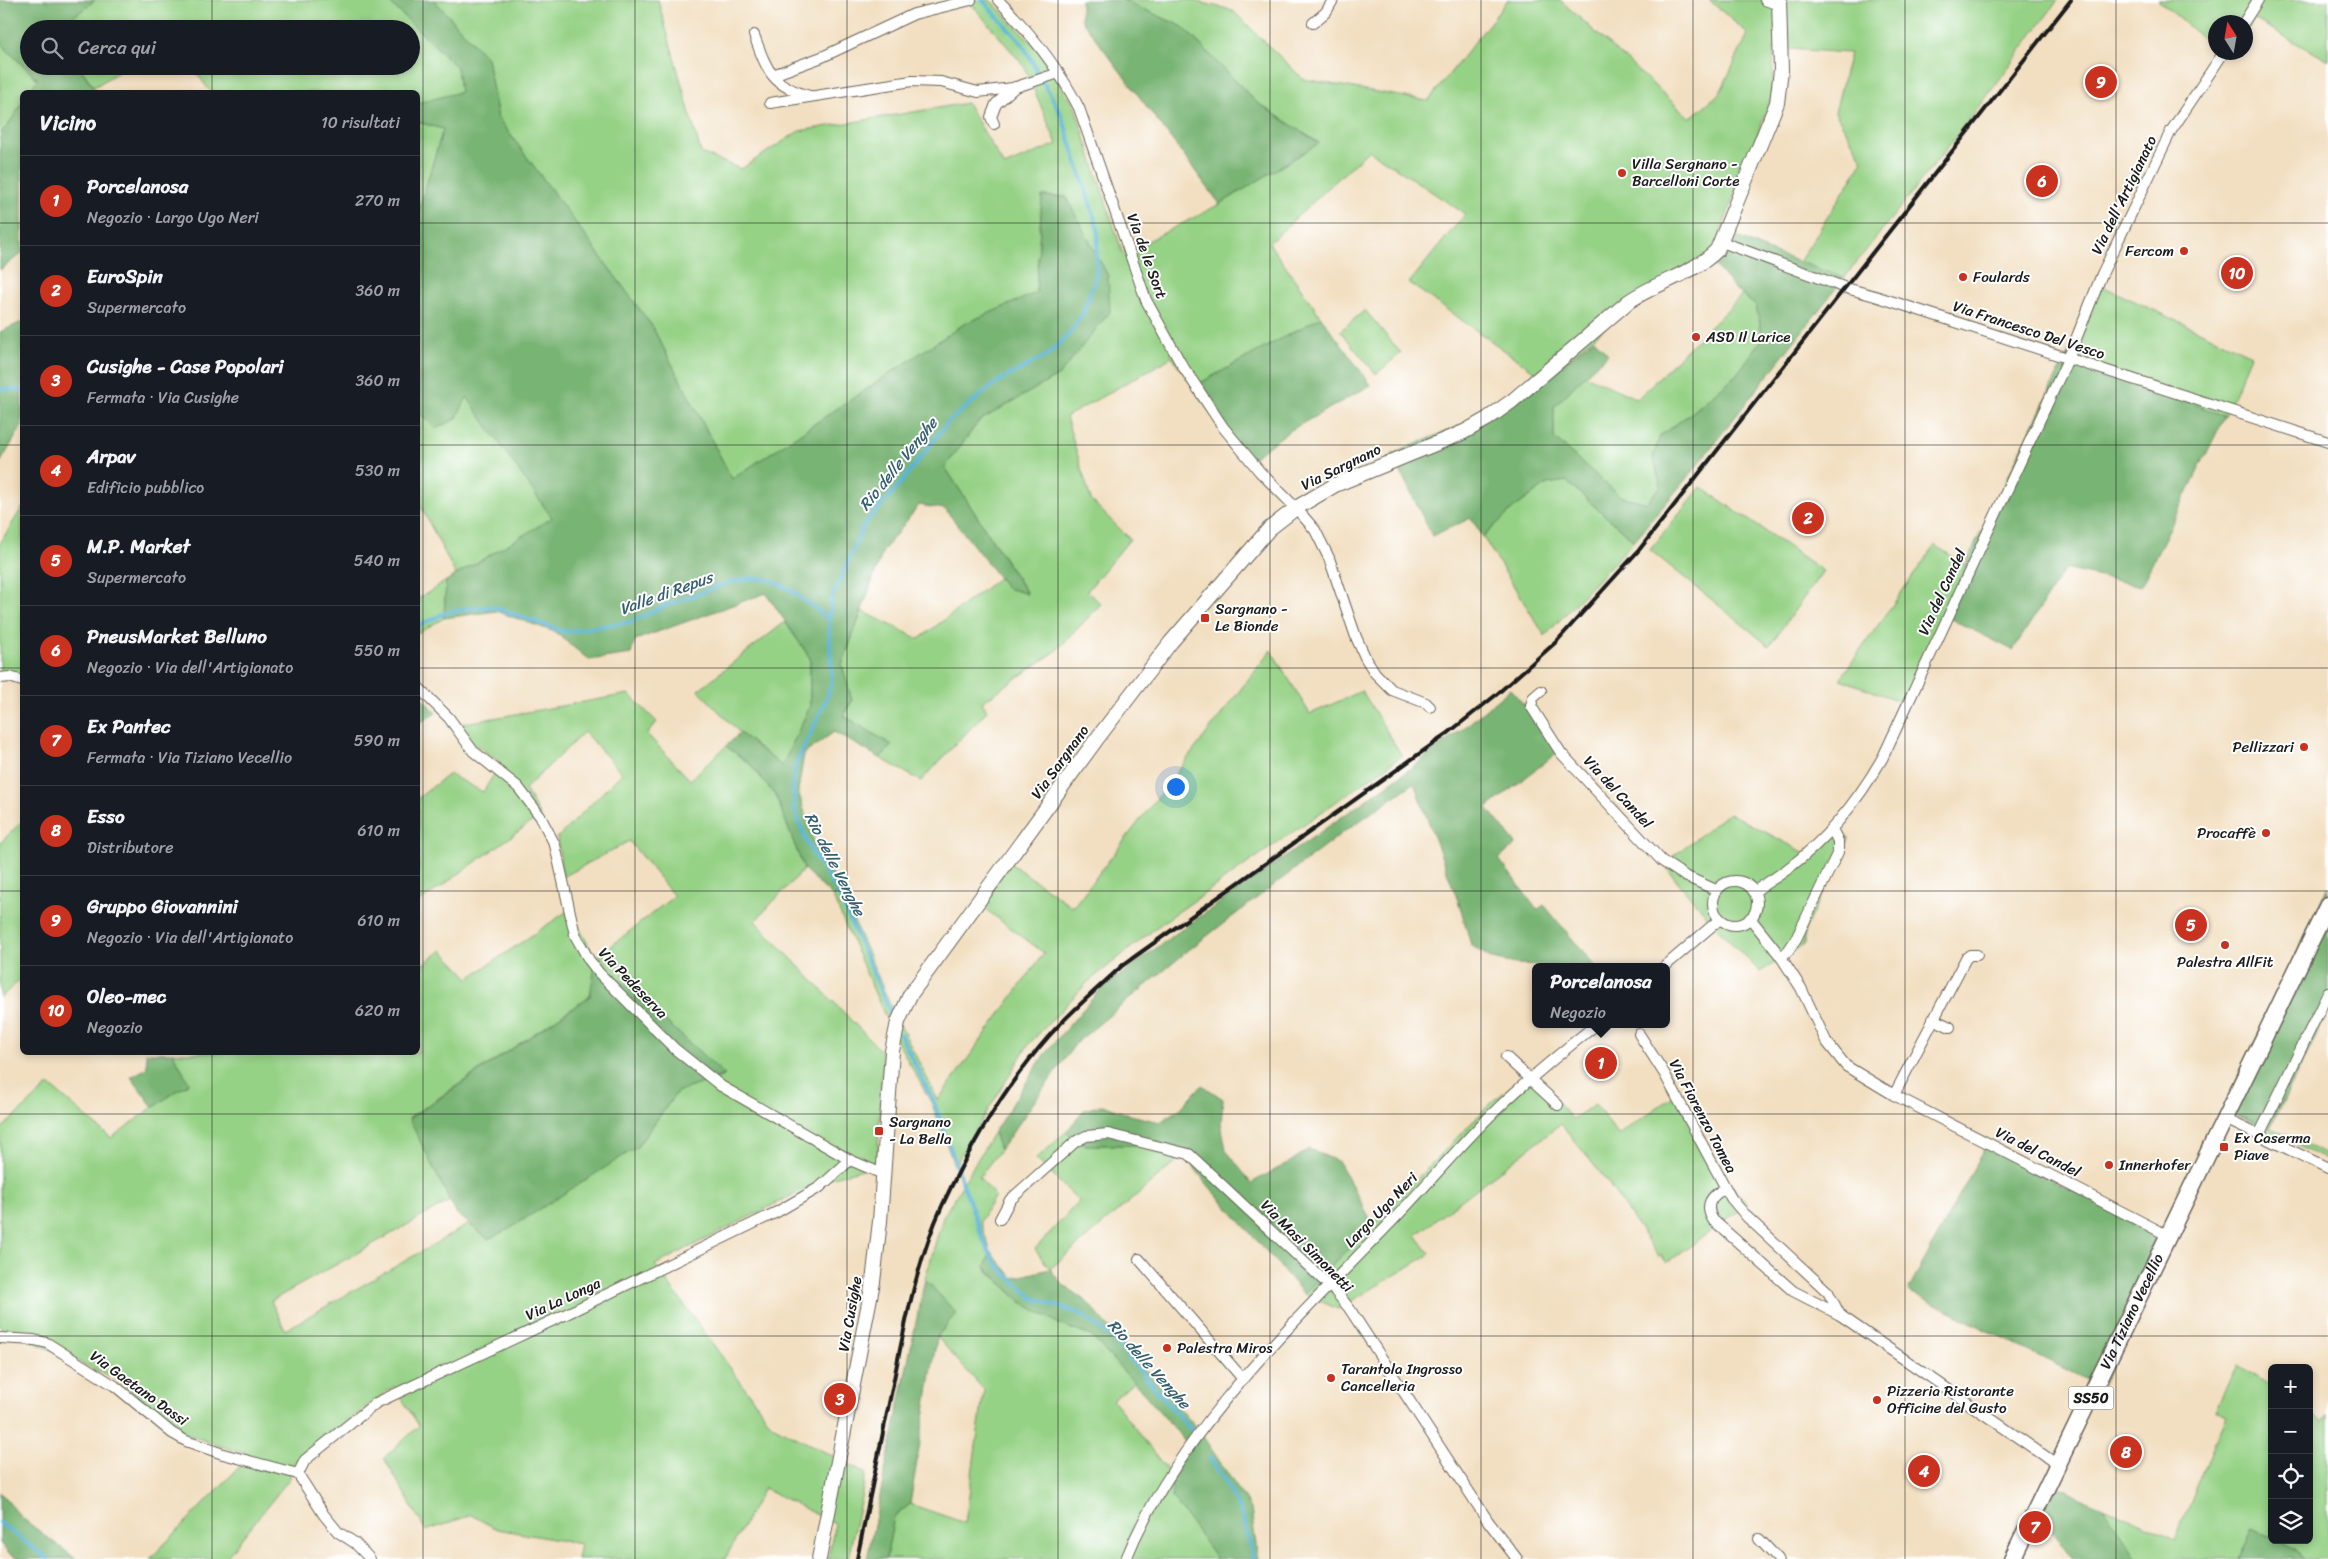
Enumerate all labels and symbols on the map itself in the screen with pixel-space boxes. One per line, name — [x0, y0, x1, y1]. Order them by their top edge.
north arrow — [2208, 15, 2253, 60]
pin: 9 — [2085, 63, 2117, 101]
street label: Via dell'Artigianato — [2084, 131, 2164, 259]
place label: Villa Sergnano - Barcelloni Corte — [1632, 151, 1739, 194]
pin: 6 — [2026, 162, 2058, 200]
marker: Villa Sergnano - Barcelloni Corte — [1616, 167, 1628, 179]
street label: Via de le Sort — [1120, 210, 1175, 303]
place label: Fercom — [2125, 238, 2174, 264]
marker: Fercom — [2178, 245, 2190, 257]
pin: 10 — [2221, 254, 2253, 292]
place label: Foulards — [1973, 264, 2030, 290]
marker: Foulards — [1957, 271, 1969, 283]
street label: Via Francesco Del Vesco — [1950, 293, 2109, 367]
place label: ASD Il Larice — [1705, 324, 1790, 350]
marker: ASD Il Larice — [1690, 331, 1702, 343]
water label: Rio delle Venghe — [851, 409, 946, 517]
street label: Via Sargnano — [1296, 436, 1386, 498]
pin: 2 — [1792, 499, 1824, 537]
street label: Via del Candel — [1911, 544, 1974, 640]
water label: Valle di Repus — [615, 562, 718, 623]
place label: Sargnano - Le Bionde — [1215, 596, 1288, 639]
marker: Sargnano - Le Bionde — [1199, 612, 1211, 624]
street label: Via Sargnano — [1024, 719, 1096, 805]
place label: Pellizzari — [2232, 734, 2295, 760]
marker: Pellizzari — [2298, 741, 2310, 753]
street label: Via del Candel — [1577, 749, 1660, 835]
your location — [1163, 774, 1189, 800]
water label: Rio delle Venghe — [796, 807, 875, 923]
place label: Procaffè — [2197, 820, 2256, 846]
marker: Procaffè — [2260, 827, 2272, 839]
pin: 5 — [2175, 906, 2207, 944]
marker: Palestra AllFit — [2219, 939, 2231, 951]
street label: Via Pedeserva — [592, 941, 674, 1025]
place label: Palestra AllFit — [2177, 949, 2274, 975]
pin: 1 — [1585, 1044, 1617, 1082]
street label: Via Fiorenzo Tomea — [1662, 1054, 1744, 1178]
place label: Sargnano - La Bella — [889, 1109, 952, 1152]
street label: Via del Candel — [1991, 1119, 2086, 1185]
marker: Sargnano - La Bella — [873, 1125, 885, 1137]
place label: Ex Caserma Piave — [2234, 1125, 2311, 1168]
marker: Ex Caserma Piave — [2218, 1141, 2230, 1153]
place label: Innerhofer — [2118, 1152, 2191, 1178]
marker: Innerhofer — [2103, 1159, 2115, 1171]
street label: Largo Ugo Neri — [1338, 1165, 1425, 1254]
street label: Via Masi Simonetti — [1254, 1193, 1360, 1299]
street label: Via Tiziano Vecellio — [2093, 1249, 2171, 1374]
street label: Via La Longa — [521, 1270, 605, 1328]
street label: Via Cusighe — [831, 1274, 869, 1354]
water label: Rio delle Venghe — [1100, 1312, 1199, 1418]
place label: Palestra Miros — [1177, 1335, 1273, 1361]
marker: Palestra Miros — [1161, 1342, 1173, 1354]
street label: Via Gaetano Dassi — [84, 1343, 194, 1433]
place label: Tarantola Ingrosso Cancelleria — [1341, 1356, 1463, 1399]
marker: Tarantola Ingrosso Cancelleria — [1325, 1372, 1337, 1384]
place label: Pizzeria Ristorante Officine del Gusto — [1887, 1378, 2014, 1421]
pin: 3 — [824, 1380, 856, 1418]
road number: SS50 — [2068, 1386, 2114, 1410]
marker: Pizzeria Ristorante Officine del Gusto — [1871, 1394, 1883, 1406]
pin: 8 — [2110, 1433, 2142, 1471]
pin: 4 — [1908, 1452, 1940, 1490]
pin: 7 — [2019, 1508, 2051, 1546]

